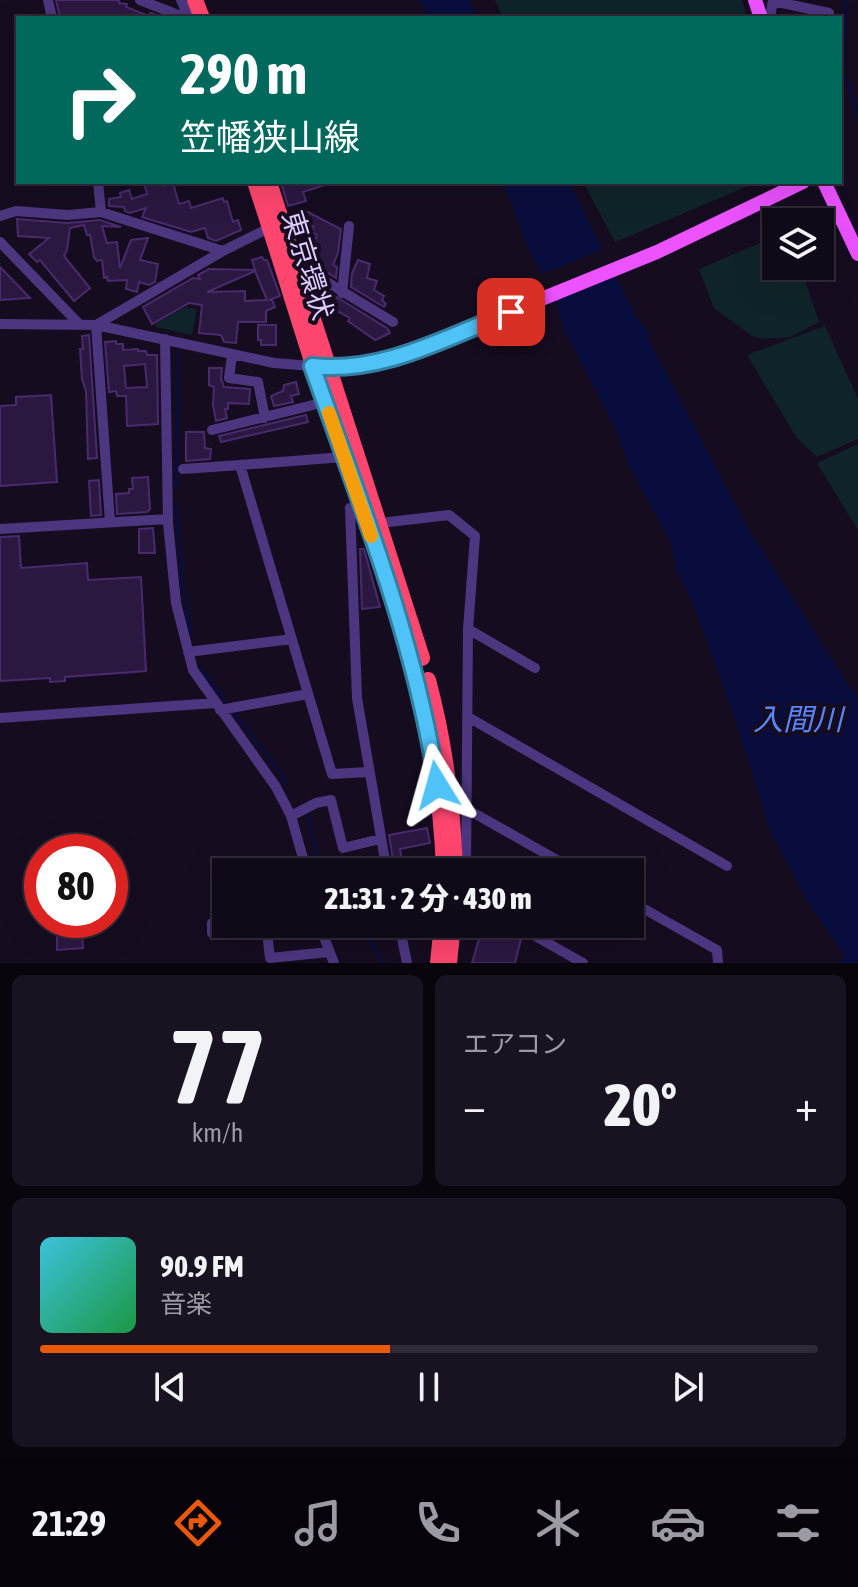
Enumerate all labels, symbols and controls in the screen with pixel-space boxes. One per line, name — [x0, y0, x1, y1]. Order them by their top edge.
text: 290 m — [180, 42, 307, 106]
icon: right — [48, 48, 152, 152]
text: 笠幡狭山線 — [180, 116, 360, 158]
street label: 東京環状 — [276, 207, 340, 323]
map controls — [762, 208, 834, 280]
button: layers — [762, 208, 834, 280]
pin — [477, 278, 545, 346]
icon: arrive — [489, 290, 533, 334]
water label: 入間川 — [753, 702, 846, 736]
position arrow — [395, 743, 479, 827]
speed limit sign: 80 — [24, 834, 128, 938]
text: 21:31 · 2 分 · 430 m — [324, 881, 532, 915]
text: 77 — [169, 1006, 266, 1125]
text: エアコン — [463, 1029, 567, 1059]
text: 20° — [604, 1070, 677, 1139]
text: − — [463, 1080, 486, 1130]
text: + — [795, 1080, 818, 1130]
text: km/h — [192, 1118, 243, 1148]
text: 90.9 FM — [160, 1249, 244, 1283]
text: 音楽 — [160, 1289, 212, 1319]
icon: previous — [148, 1365, 192, 1409]
icon: pause — [407, 1365, 451, 1409]
icon: next — [666, 1365, 710, 1409]
icon: directions — [170, 1495, 226, 1551]
icon: music — [290, 1495, 346, 1551]
icon: phone — [410, 1495, 466, 1551]
icon: climate — [530, 1495, 586, 1551]
icon: car — [650, 1495, 706, 1551]
icon: filters — [770, 1495, 826, 1551]
text: 21:29 — [32, 1502, 106, 1544]

